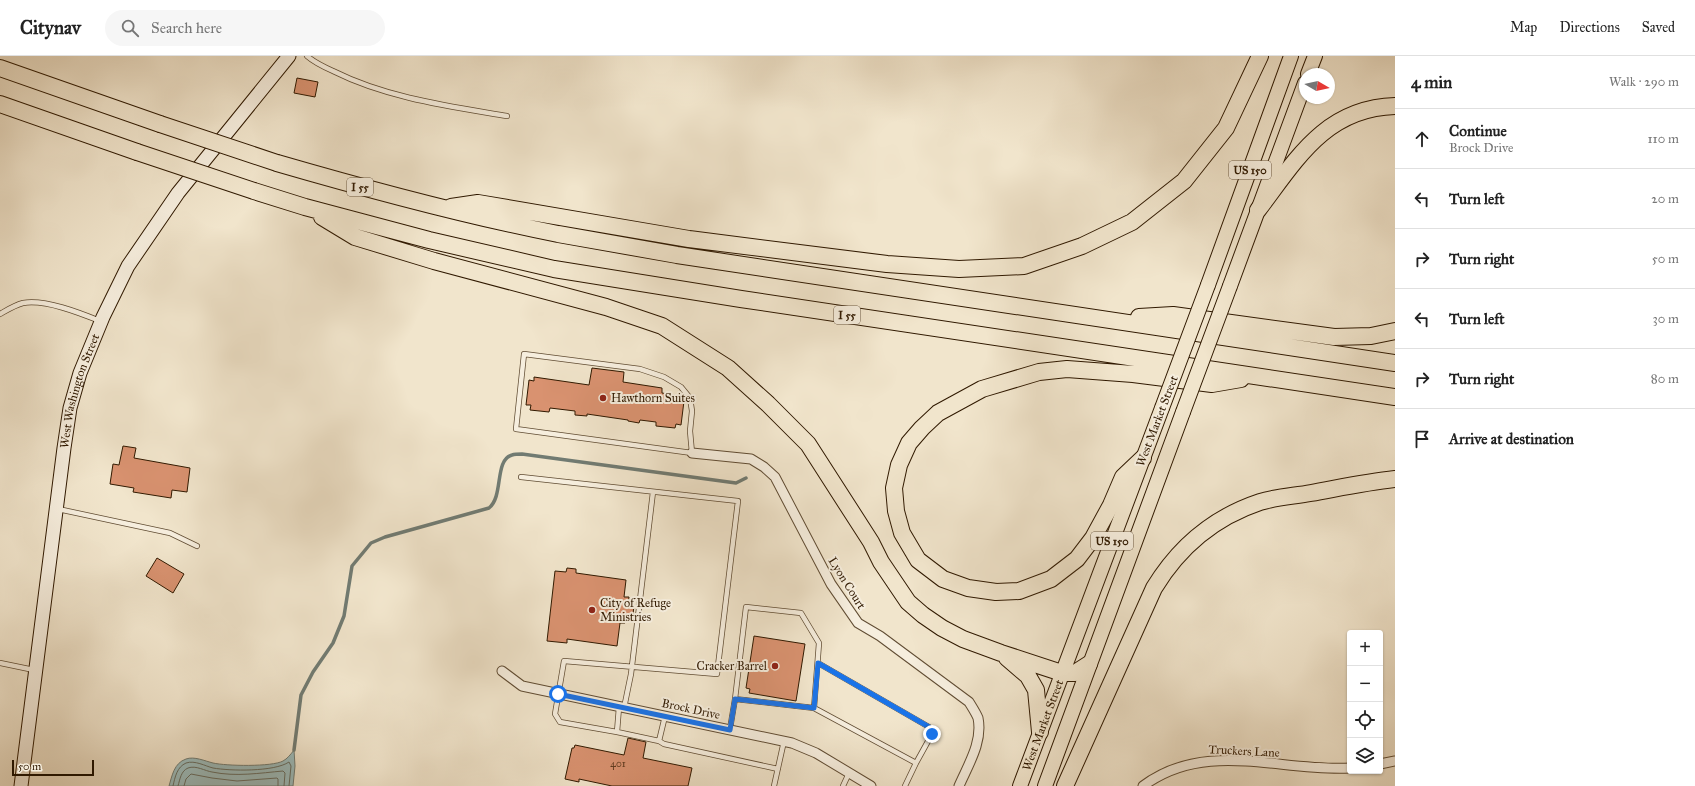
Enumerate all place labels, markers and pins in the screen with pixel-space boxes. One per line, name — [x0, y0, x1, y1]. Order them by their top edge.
place label: Hawthorn Suites — [611, 391, 695, 405]
marker: Hawthorn Suites — [598, 393, 608, 403]
place label: City of Refuge Ministries — [600, 596, 671, 624]
marker: City of Refuge Ministries — [587, 605, 597, 615]
place label: Cracker Barrel — [696, 659, 768, 673]
marker: Cracker Barrel — [770, 661, 780, 671]

